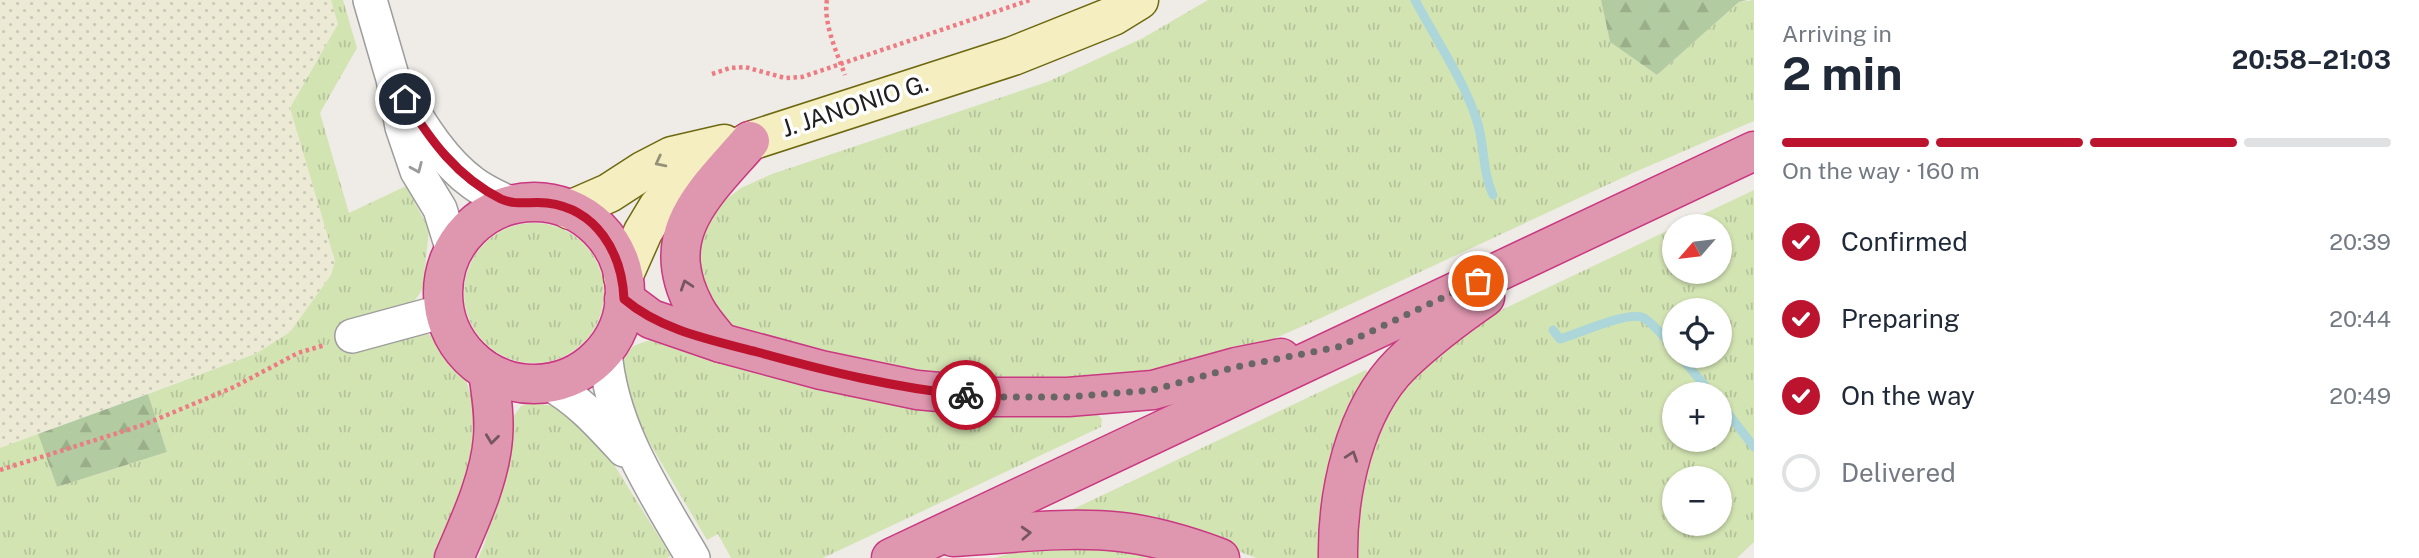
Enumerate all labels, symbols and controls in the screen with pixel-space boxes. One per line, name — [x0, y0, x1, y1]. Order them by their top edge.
text: Arriving in — [1782, 20, 1892, 47]
text: 20:58–21:03 — [2232, 44, 2391, 75]
text: 2 min — [1782, 46, 1902, 100]
street label: J. JANONIO G. — [778, 68, 932, 142]
pin — [375, 69, 435, 129]
icon: home — [386, 80, 424, 118]
one-way arrow — [655, 154, 668, 167]
text: On the way · 160 m — [1782, 157, 1980, 184]
one-way arrow — [409, 161, 423, 174]
north arrow — [1662, 214, 1732, 284]
map controls — [1662, 214, 1732, 536]
icon: check — [1782, 223, 1820, 261]
text: Confirmed — [1841, 226, 1968, 257]
text: 20:39 — [2329, 228, 2391, 255]
pin — [1448, 251, 1508, 311]
icon: bag — [1459, 262, 1497, 300]
one-way arrow — [680, 279, 694, 291]
button: locate — [1662, 298, 1732, 368]
icon: check — [1782, 300, 1820, 338]
text: Preparing — [1841, 303, 1960, 334]
text: 20:44 — [2329, 305, 2391, 332]
courier — [931, 360, 1001, 430]
icon: bike — [947, 376, 985, 414]
icon: check — [1782, 377, 1820, 415]
text: On the way — [1841, 380, 1975, 411]
button: + — [1662, 382, 1732, 452]
text: 20:49 — [2329, 382, 2391, 409]
one-way arrow — [484, 433, 499, 445]
one-way arrow — [1344, 451, 1358, 463]
text: Delivered — [1841, 457, 1956, 488]
button: − — [1662, 466, 1732, 536]
one-way arrow — [1021, 526, 1032, 541]

